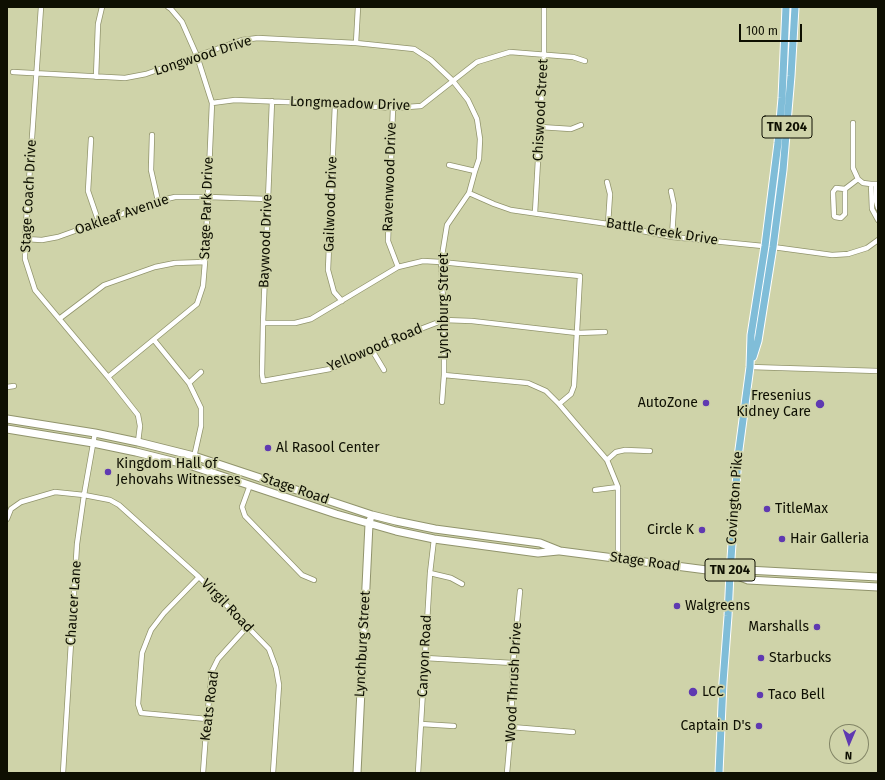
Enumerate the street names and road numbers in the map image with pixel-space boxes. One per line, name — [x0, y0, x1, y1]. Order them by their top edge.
street label: Longwood Drive — [152, 32, 254, 80]
street label: Chiswood Street — [530, 58, 552, 162]
street label: Longmeadow Drive — [289, 94, 411, 114]
road number: TN 204 — [762, 116, 812, 138]
street label: Ravenwood Drive — [380, 122, 400, 232]
street label: Stage Coach Drive — [18, 139, 40, 253]
street label: Stage Park Drive — [197, 156, 217, 260]
street label: Gailwood Drive — [321, 156, 341, 252]
street label: Oakleaf Avenue — [73, 191, 171, 239]
street label: Baywood Drive — [256, 194, 276, 288]
street label: Battle Creek Drive — [605, 215, 719, 249]
street label: Lynchburg Street — [436, 253, 452, 359]
street label: Yellowood Road — [325, 320, 425, 376]
street label: Covington Pike — [723, 451, 747, 545]
street label: Stage Road — [259, 470, 331, 508]
street label: Stage Road — [609, 549, 681, 575]
road number: TN 204 — [705, 559, 755, 581]
street label: Chaucer Lane — [63, 560, 85, 646]
street label: Virgil Road — [197, 576, 257, 636]
street label: Lynchburg Street — [352, 590, 374, 698]
street label: Canyon Road — [414, 614, 436, 698]
street label: Wood Thrush Drive — [502, 622, 526, 742]
street label: Keats Road — [197, 670, 223, 742]

